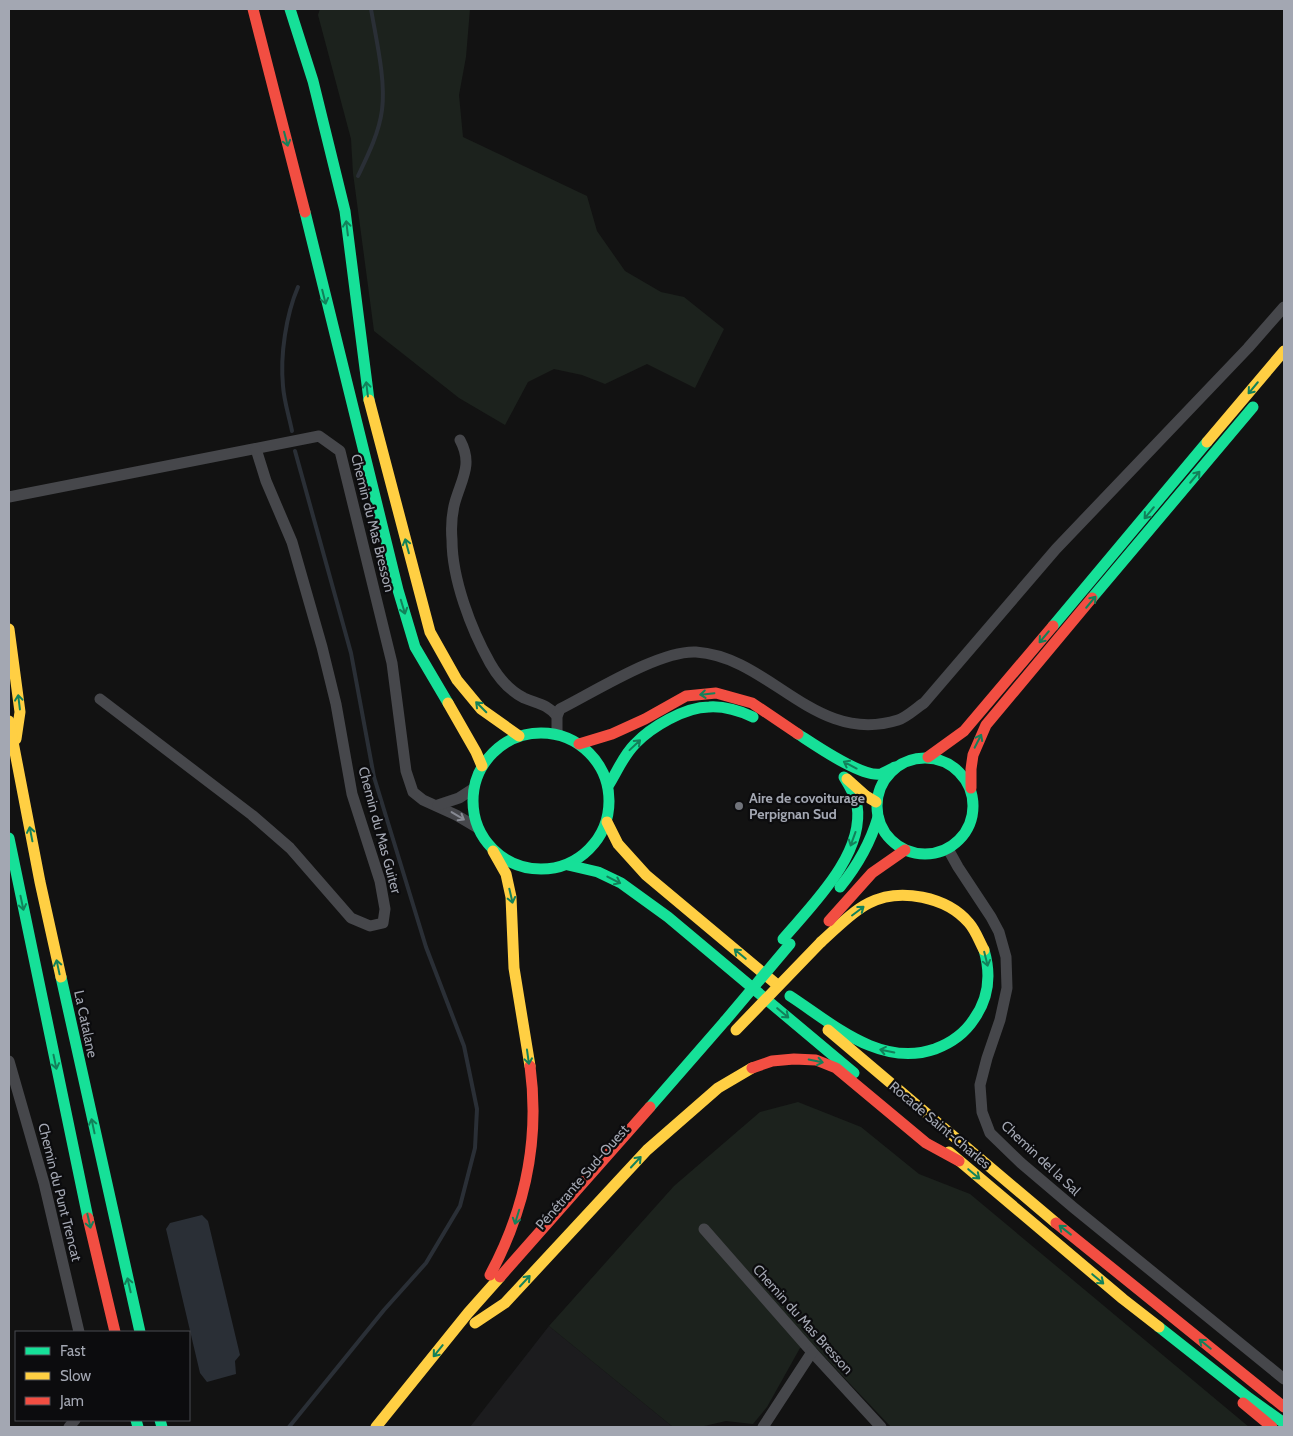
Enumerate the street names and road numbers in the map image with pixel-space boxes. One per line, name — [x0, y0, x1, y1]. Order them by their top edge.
street label: Chemin du Mas Bresson — [347, 452, 399, 594]
street label: Chemin du Mas Guiter — [354, 765, 406, 896]
street label: La Catalane — [70, 989, 102, 1059]
street label: Rocade Saint-Charles — [886, 1077, 995, 1173]
street label: Chemin del la Sal — [997, 1117, 1085, 1200]
street label: Chemin du Punt Trencat — [34, 1121, 86, 1263]
street label: Pénétrante Sud-Ouest — [531, 1121, 633, 1233]
street label: Chemin du Mas Bresson — [749, 1260, 857, 1378]

